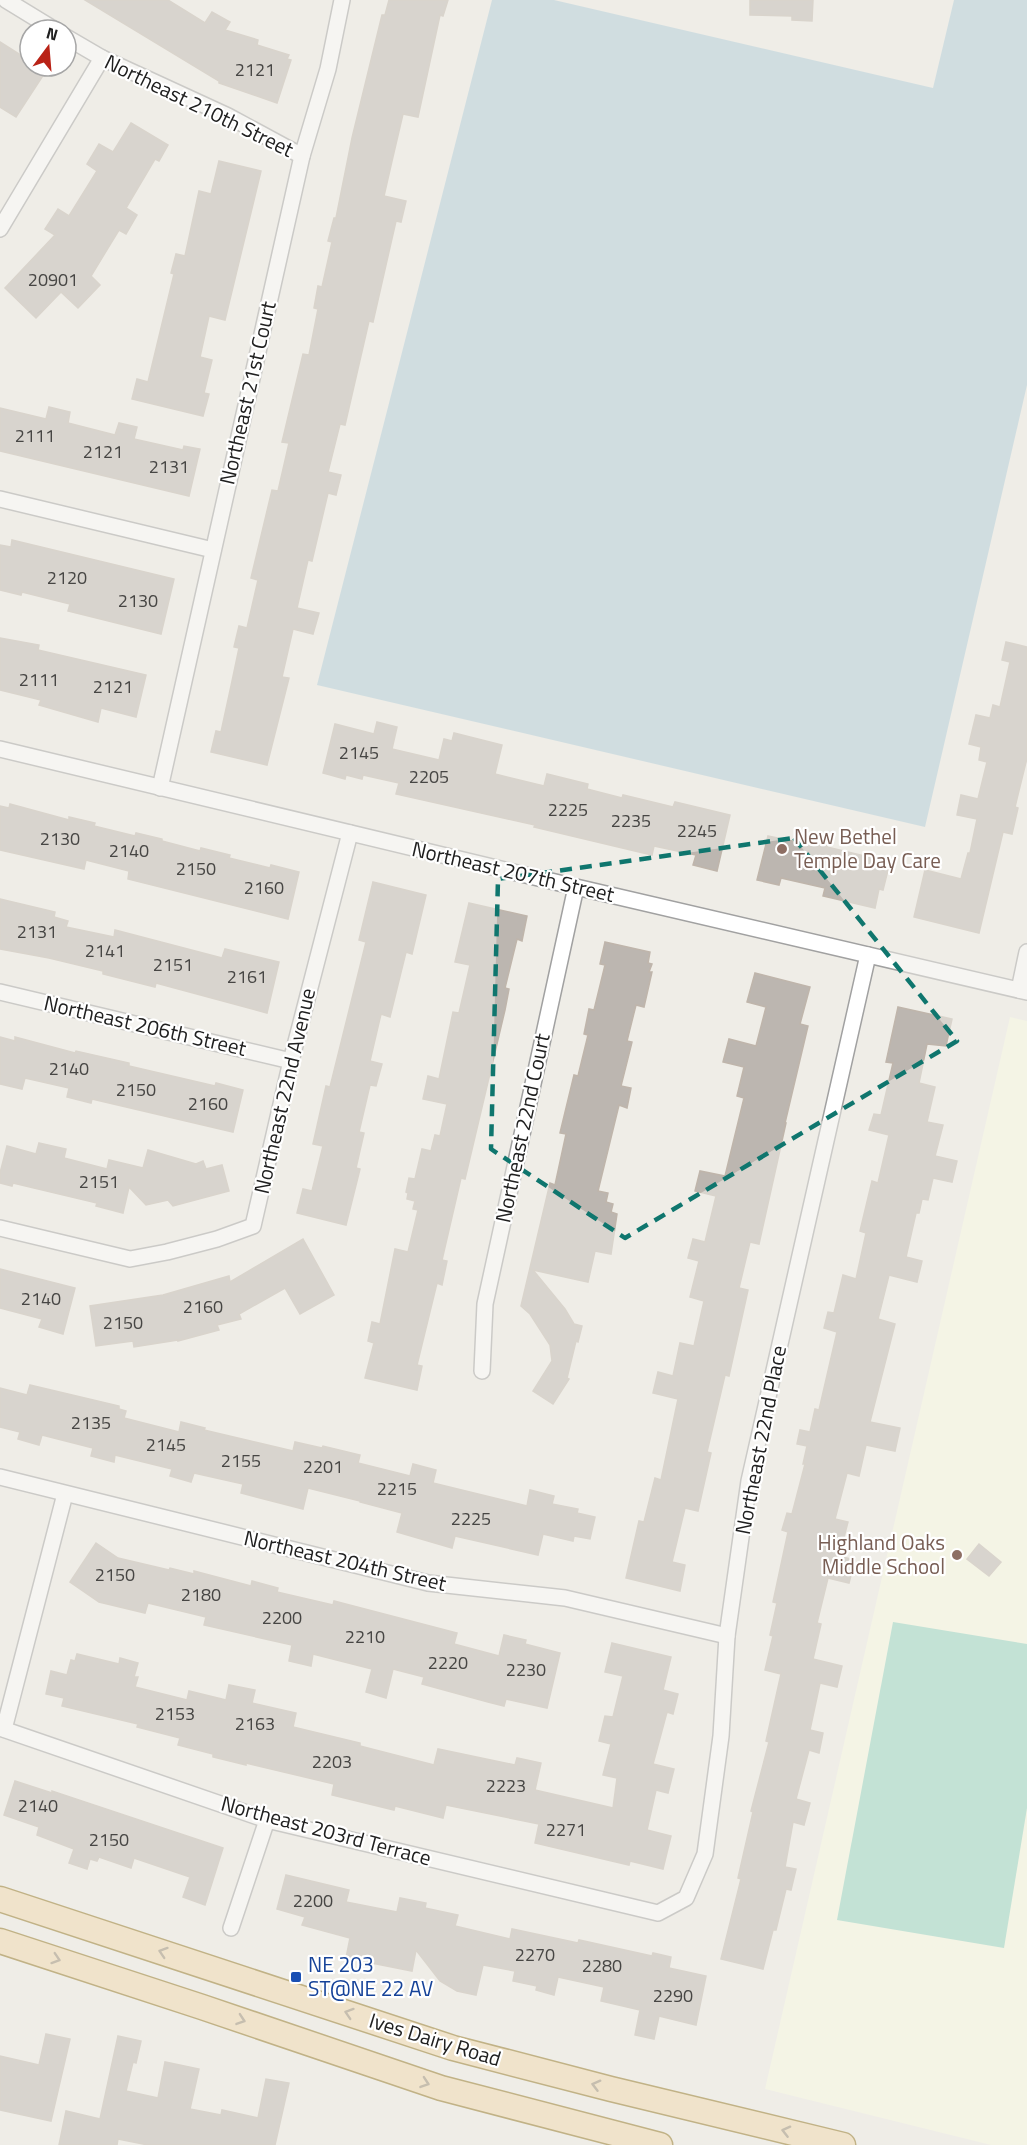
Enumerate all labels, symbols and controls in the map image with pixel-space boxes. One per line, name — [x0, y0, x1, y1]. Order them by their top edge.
north arrow — [18, 18, 78, 78]
text: N — [43, 21, 61, 47]
street label: Northeast 210th Street — [100, 45, 300, 165]
house number: 2121 — [235, 56, 275, 83]
house number: 20901 — [28, 266, 78, 293]
street label: Northeast 21st Court — [210, 297, 284, 488]
house number: 2111 — [15, 422, 55, 449]
house number: 2121 — [83, 438, 123, 465]
house number: 2131 — [149, 453, 189, 480]
house number: 2120 — [47, 564, 87, 591]
house number: 2130 — [118, 587, 158, 614]
house number: 2111 — [19, 666, 59, 693]
house number: 2121 — [93, 673, 133, 700]
house number: 2145 — [339, 739, 379, 766]
house number: 2205 — [409, 763, 449, 790]
house number: 2225 — [548, 796, 588, 823]
house number: 2235 — [611, 807, 651, 834]
house number: 2245 — [677, 817, 717, 844]
place label: New Bethel Temple Day Care — [794, 820, 941, 876]
house number: 2130 — [40, 825, 80, 852]
street label: Northeast 207th Street — [409, 832, 618, 910]
house number: 2140 — [109, 837, 149, 864]
marker: New Bethel Temple Day Care — [775, 842, 789, 856]
house number: 2150 — [176, 855, 216, 882]
house number: 2160 — [244, 874, 284, 901]
house number: 2131 — [17, 918, 57, 945]
house number: 2141 — [85, 937, 125, 964]
house number: 2151 — [153, 951, 193, 978]
house number: 2161 — [227, 963, 267, 990]
street label: Northeast 22nd Avenue — [245, 985, 323, 1197]
street label: Northeast 206th Street — [41, 986, 250, 1064]
street label: Northeast 22nd Court — [486, 1030, 558, 1225]
house number: 2140 — [49, 1055, 89, 1082]
house number: 2150 — [116, 1076, 156, 1103]
house number: 2160 — [188, 1090, 228, 1117]
house number: 2151 — [79, 1168, 119, 1195]
house number: 2140 — [21, 1285, 61, 1312]
house number: 2160 — [183, 1293, 223, 1320]
house number: 2150 — [103, 1309, 143, 1336]
street label: Northeast 22nd Place — [726, 1343, 794, 1537]
house number: 2135 — [71, 1409, 111, 1436]
house number: 2145 — [146, 1431, 186, 1458]
house number: 2155 — [221, 1447, 261, 1474]
house number: 2201 — [303, 1453, 343, 1480]
house number: 2215 — [377, 1475, 417, 1502]
house number: 2225 — [451, 1505, 491, 1532]
street label: Northeast 204th Street — [241, 1521, 450, 1599]
place label: Highland Oaks Middle School — [818, 1526, 945, 1582]
marker: Highland Oaks Middle School — [950, 1548, 964, 1562]
house number: 2150 — [95, 1561, 135, 1588]
house number: 2180 — [181, 1581, 221, 1608]
house number: 2200 — [262, 1604, 302, 1631]
house number: 2210 — [345, 1623, 385, 1650]
house number: 2220 — [428, 1649, 468, 1676]
house number: 2230 — [506, 1656, 546, 1683]
house number: 2153 — [155, 1700, 195, 1727]
house number: 2163 — [235, 1710, 275, 1737]
house number: 2203 — [312, 1748, 352, 1775]
house number: 2223 — [486, 1772, 526, 1799]
street label: Northeast 203rd Terrace — [218, 1787, 435, 1873]
house number: 2140 — [18, 1792, 58, 1819]
house number: 2271 — [546, 1816, 586, 1843]
house number: 2150 — [89, 1826, 129, 1853]
house number: 2200 — [293, 1887, 333, 1914]
house number: 2270 — [515, 1941, 555, 1968]
one-way arrow — [158, 1947, 169, 1959]
place label: NE 203 ST@NE 22 AV — [308, 1948, 433, 2004]
one-way arrow — [50, 1952, 61, 1964]
house number: 2280 — [582, 1952, 622, 1979]
marker: NE 203 ST@NE 22 AV — [289, 1970, 303, 1984]
house number: 2290 — [653, 1982, 693, 2009]
street label: Ives Dairy Road — [365, 2004, 505, 2074]
one-way arrow — [344, 2008, 355, 2021]
one-way arrow — [235, 2012, 246, 2025]
one-way arrow — [419, 2076, 430, 2088]
one-way arrow — [591, 2080, 601, 2093]
one-way arrow — [781, 2126, 791, 2139]

